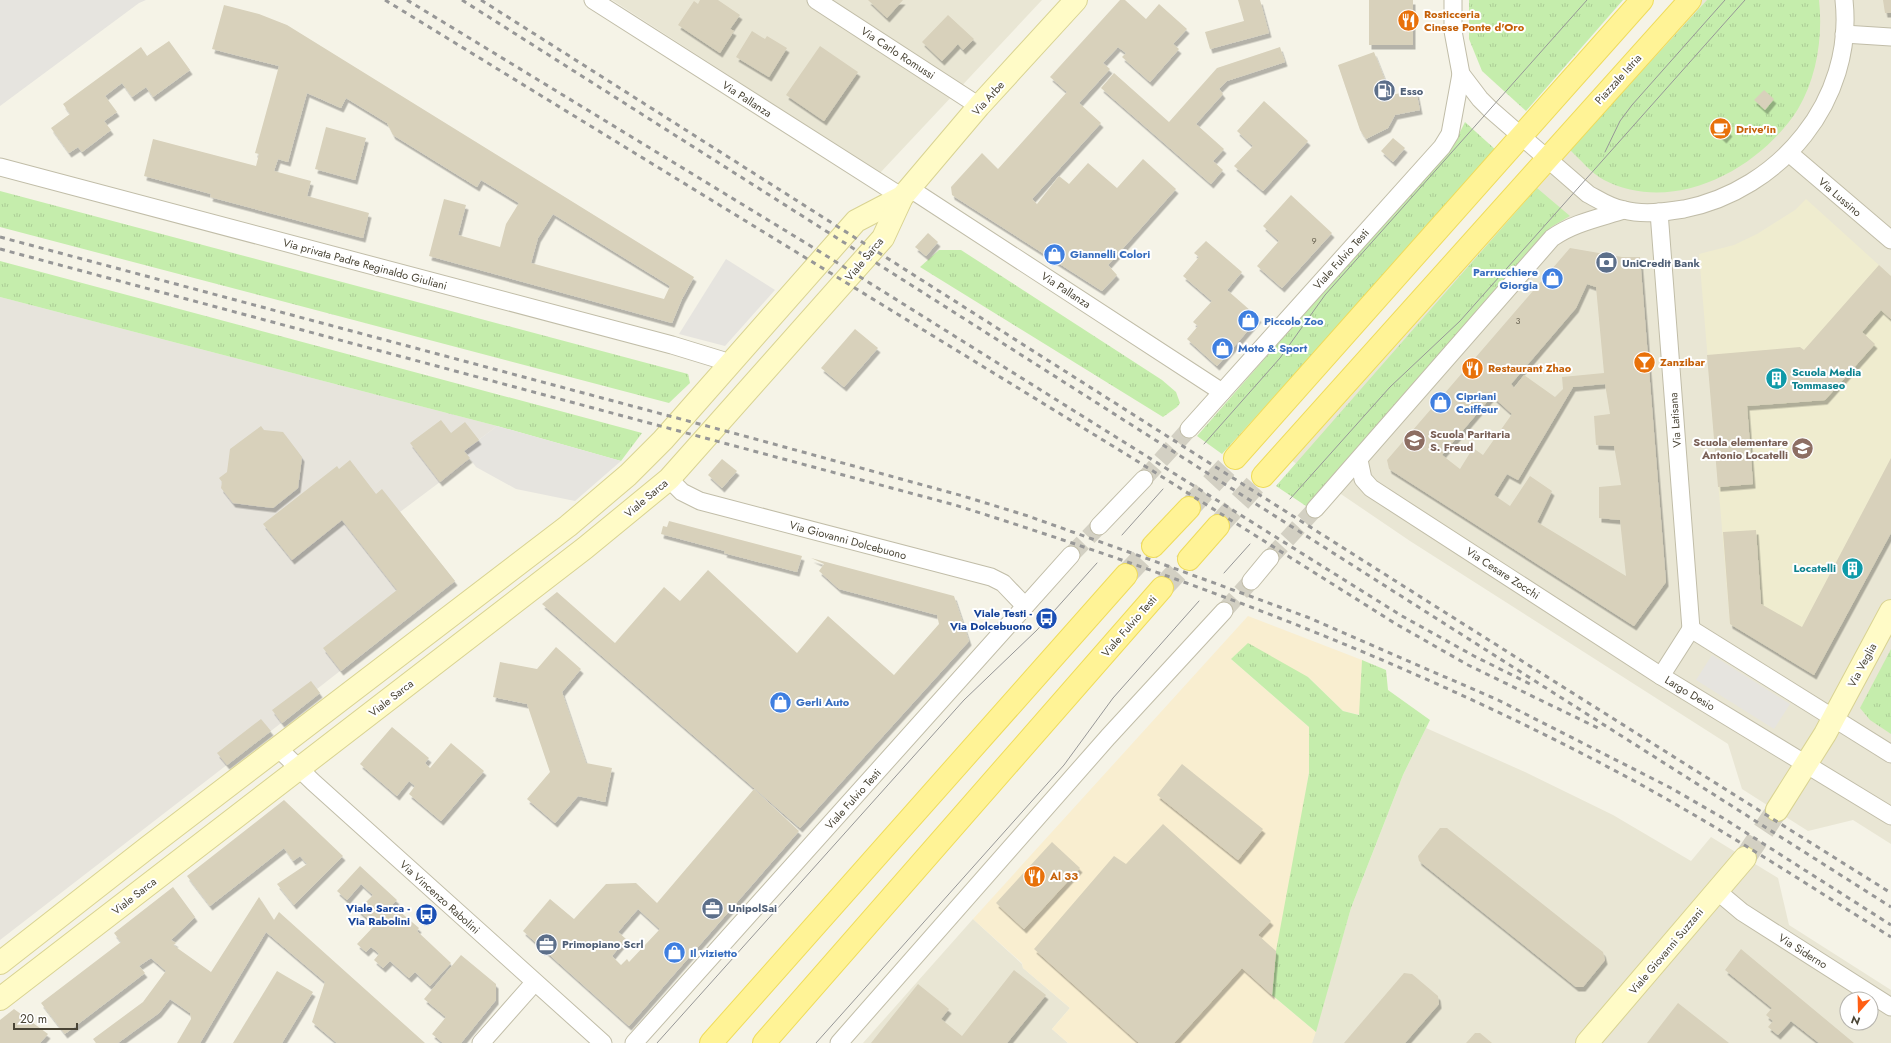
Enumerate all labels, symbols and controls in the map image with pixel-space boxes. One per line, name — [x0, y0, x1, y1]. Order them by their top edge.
place label: Rosticceria Cinese Ponte d'Oro — [1424, 6, 1525, 35]
restaurant icon: Rosticceria Cinese Ponte d'Oro — [1395, 7, 1421, 33]
street label: Via Carlo Romussi — [858, 23, 938, 83]
street label: Piazzale Istria — [1591, 50, 1645, 108]
street label: Via Pallanza — [719, 77, 775, 121]
street label: Via Arbe — [968, 77, 1008, 119]
fuel station icon: Esso — [1372, 78, 1398, 104]
place label: Esso — [1400, 83, 1424, 99]
cafe icon: Drive'in — [1707, 116, 1733, 142]
place label: Drive'in — [1736, 121, 1776, 137]
street label: Via Lussino — [1815, 174, 1865, 220]
street label: Viale Fulvio Testi — [1309, 225, 1373, 293]
street label: Via privata Padre Reginaldo Giuliani — [281, 234, 449, 294]
street label: Viale Sarca — [841, 234, 887, 284]
house number: 9 — [1311, 234, 1317, 247]
shop icon: Giannelli Colori — [1041, 241, 1067, 267]
place label: Giannelli Colori — [1070, 246, 1150, 262]
bank icon: UniCredit Bank — [1593, 250, 1619, 276]
place label: UniCredit Bank — [1622, 255, 1701, 271]
place label: Parrucchiere Giorgia — [1473, 264, 1538, 293]
shop icon: Parrucchiere Giorgia — [1540, 265, 1566, 291]
street label: Via Pallanza — [1038, 268, 1094, 312]
shop icon: Piccolo Zoo — [1235, 308, 1261, 334]
place label: Piccolo Zoo — [1264, 313, 1324, 329]
house number: 3 — [1516, 314, 1521, 327]
shop icon: Moto & Sport — [1209, 335, 1235, 361]
place label: Moto & Sport — [1238, 340, 1308, 356]
bar icon: Zanzibar — [1632, 349, 1658, 375]
place label: Zanzibar — [1660, 354, 1706, 370]
restaurant icon: Restaurant Zhao — [1459, 355, 1485, 381]
place label: Restaurant Zhao — [1488, 360, 1572, 376]
place label: Scuola Media Tommaseo — [1792, 364, 1861, 393]
building icon: Scuola Media Tommaseo — [1764, 365, 1790, 391]
place label: Cipriani Coiffeur — [1456, 388, 1498, 417]
shop icon: Cipriani Coiffeur — [1428, 389, 1454, 415]
street label: Via Latisana — [1665, 392, 1685, 448]
place label: Scuola Paritaria S. Freud — [1430, 426, 1510, 455]
school or university icon: Scuola Paritaria S. Freud — [1402, 427, 1428, 453]
place label: Scuola elementare Antonio Locatelli — [1693, 434, 1788, 463]
school or university icon: Scuola elementare Antonio Locatelli — [1790, 435, 1816, 461]
street label: Viale Sarca — [621, 475, 671, 521]
street label: Via Giovanni Dolcebuono — [788, 517, 908, 563]
street label: Via Cesare Zocchi — [1463, 543, 1543, 603]
building icon: Locatelli — [1839, 555, 1865, 581]
place label: Locatelli — [1794, 560, 1836, 576]
street label: Viale Fulvio Testi — [1098, 592, 1160, 660]
place label: Viale Testi - Via Dolcebuono — [949, 605, 1033, 634]
bus stop icon: Viale Testi - Via Dolcebuono — [1034, 606, 1060, 632]
street label: Via Veglia — [1844, 640, 1880, 690]
street label: Largo Desio — [1662, 672, 1718, 714]
street label: Viale Sarca — [365, 676, 417, 720]
shop icon: Gerli Auto — [767, 689, 793, 715]
place label: Gerli Auto — [796, 694, 850, 710]
street label: Viale Fulvio Testi — [821, 765, 885, 833]
street label: Via Vincenzo Rabolini — [396, 857, 484, 938]
restaurant icon: Al 33 — [1021, 863, 1047, 889]
place label: Al 33 — [1049, 868, 1078, 884]
street label: Viale Sarca — [108, 874, 160, 918]
office icon: UnipolSai — [700, 895, 726, 921]
place label: Viale Sarca - Via Rabolini — [345, 900, 411, 929]
place label: UnipolSai — [728, 900, 777, 916]
bus stop icon: Viale Sarca - Via Rabolini — [413, 901, 439, 927]
street label: Viale Giovanni Suzzani — [1625, 904, 1707, 998]
street label: Via Siderno — [1775, 930, 1831, 972]
office icon: Primopiano Scrl — [533, 931, 559, 957]
place label: Primopiano Scrl — [562, 936, 643, 952]
shop icon: Il vizietto — [662, 940, 688, 966]
place label: Il vizietto — [690, 945, 738, 961]
north arrow — [1839, 991, 1879, 1031]
scale bar — [14, 1005, 77, 1031]
text: 20 m — [20, 1010, 47, 1028]
text: N — [1849, 1011, 1862, 1029]

